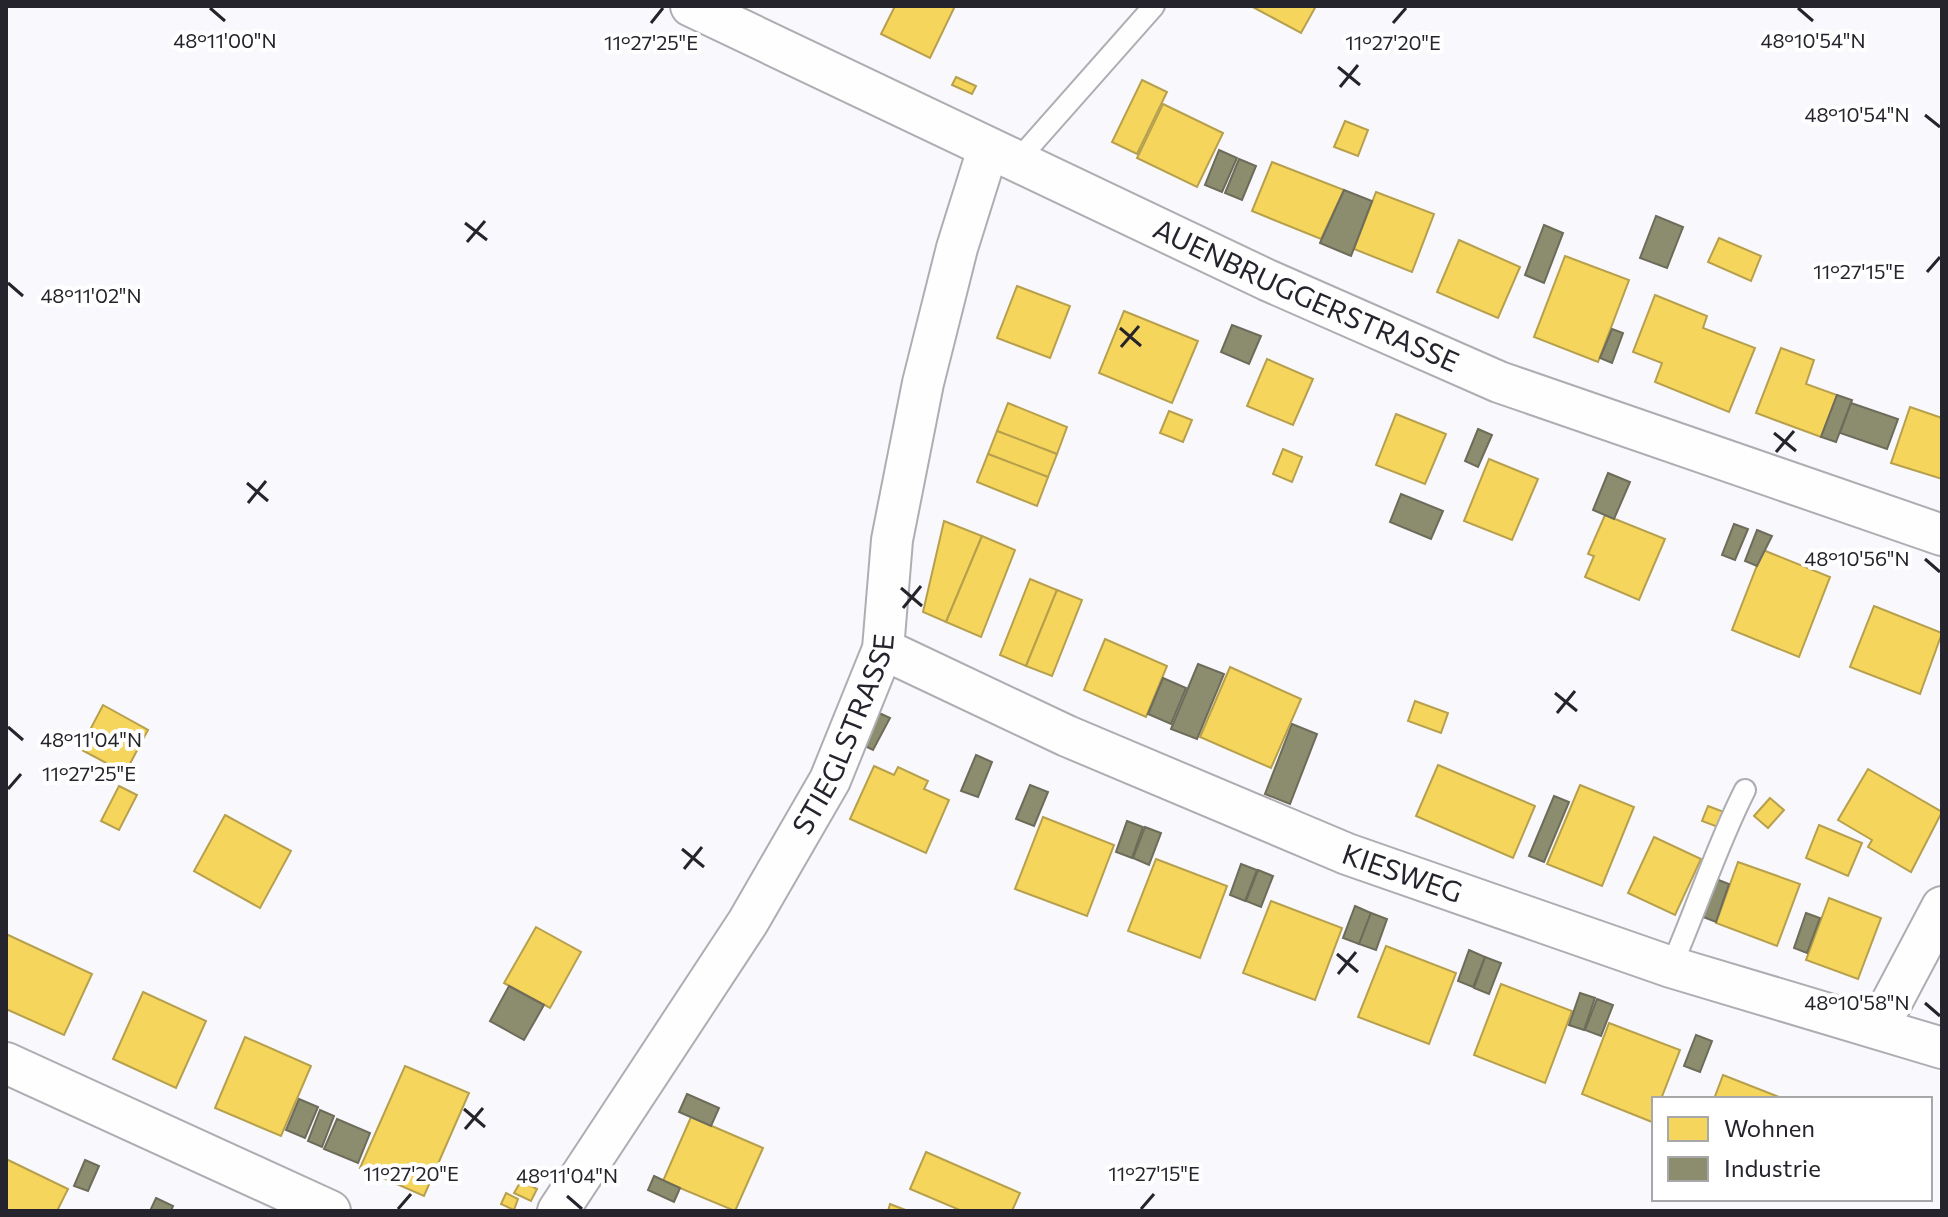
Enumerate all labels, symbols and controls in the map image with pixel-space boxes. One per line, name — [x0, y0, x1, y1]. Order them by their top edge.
text: 48°11'00"N — [173, 28, 277, 52]
text: 48°10'54"N — [1760, 28, 1866, 52]
text: 11°27'25"E — [604, 30, 698, 54]
text: 11°27'20"E — [1345, 30, 1441, 54]
text: 48°10'54"N — [1804, 102, 1910, 126]
street label: AUENBRUGGERSTRASSE — [1148, 211, 1465, 378]
text: 11°27'15"E — [1813, 259, 1905, 283]
text: 48°11'02"N — [40, 283, 142, 307]
text: 48°10'56"N — [1804, 546, 1910, 570]
street label: STIEGLSTRASSE — [784, 632, 900, 840]
text: 48°11'04"N — [40, 727, 142, 751]
text: 11°27'25"E — [42, 761, 136, 785]
street label: KIESWEG — [1338, 836, 1467, 909]
text: 48°10'58"N — [1804, 990, 1910, 1014]
legend — [1652, 1097, 1932, 1201]
text: Wohnen — [1724, 1113, 1815, 1142]
text: Industrie — [1724, 1153, 1821, 1182]
text: 11°27'20"E — [363, 1161, 459, 1185]
text: 11°27'15"E — [1108, 1161, 1200, 1185]
text: 48°11'04"N — [516, 1163, 618, 1187]

